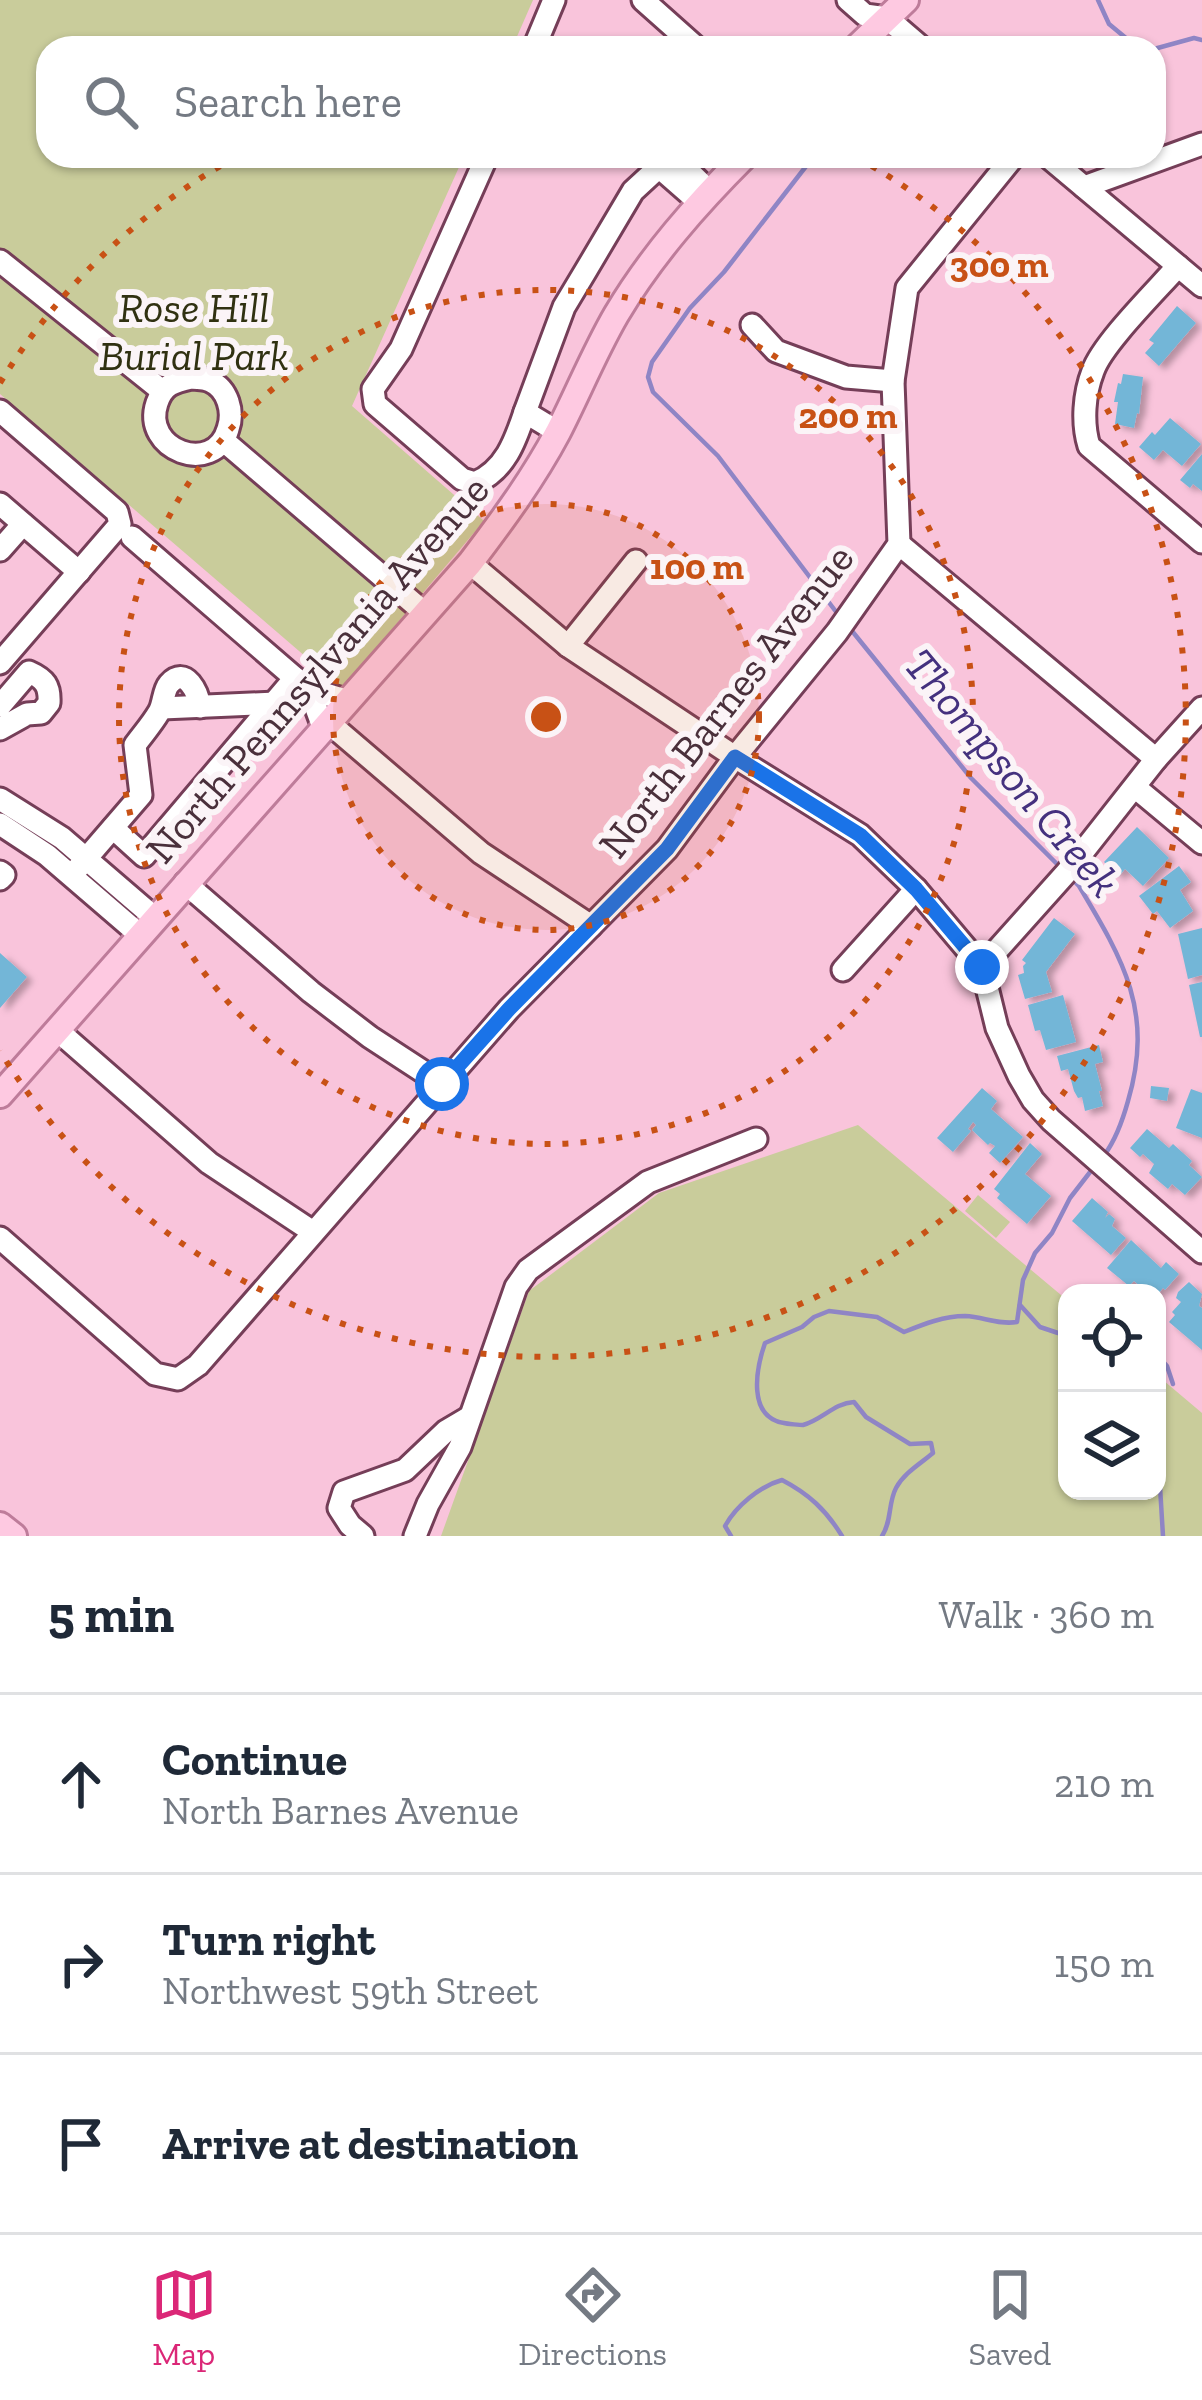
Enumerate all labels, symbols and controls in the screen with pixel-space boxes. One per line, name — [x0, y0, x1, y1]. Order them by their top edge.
search box — [36, 36, 1166, 168]
icon: search — [78, 69, 144, 135]
text: Search here — [174, 75, 402, 129]
text: 300 m — [950, 243, 1049, 286]
park label: Rose Hill Burial Park — [99, 282, 289, 381]
text: 200 m — [798, 394, 898, 437]
street label: North Pennsylvania Avenue — [135, 465, 499, 873]
street label: North Barnes Avenue — [588, 534, 864, 868]
text: 100 m — [650, 545, 745, 588]
water label: Thompson Creek — [893, 638, 1131, 908]
centre of rings — [525, 696, 567, 738]
route end — [955, 940, 1009, 994]
route start — [415, 1057, 469, 1111]
map controls — [1058, 1284, 1166, 1500]
button: locate — [1058, 1284, 1166, 1392]
button: layers — [1058, 1392, 1166, 1500]
text: 5 min — [48, 1584, 174, 1645]
text: Walk · 360 m — [939, 1591, 1154, 1638]
text: Continue — [162, 1733, 347, 1787]
icon: ahead — [48, 1751, 114, 1817]
text: 210 m — [1054, 1760, 1154, 1807]
text: North Barnes Avenue — [162, 1787, 519, 1834]
text: Turn right — [162, 1913, 375, 1967]
icon: right — [48, 1931, 114, 1997]
text: 150 m — [1054, 1940, 1154, 1987]
text: Northwest 59th Street — [162, 1967, 538, 2014]
icon: arrive — [48, 2111, 114, 2177]
text: Arrive at destination — [162, 2117, 578, 2171]
tab: Map — [151, 2262, 217, 2373]
tab: Directions — [518, 2262, 667, 2373]
tab: Saved — [969, 2262, 1051, 2373]

